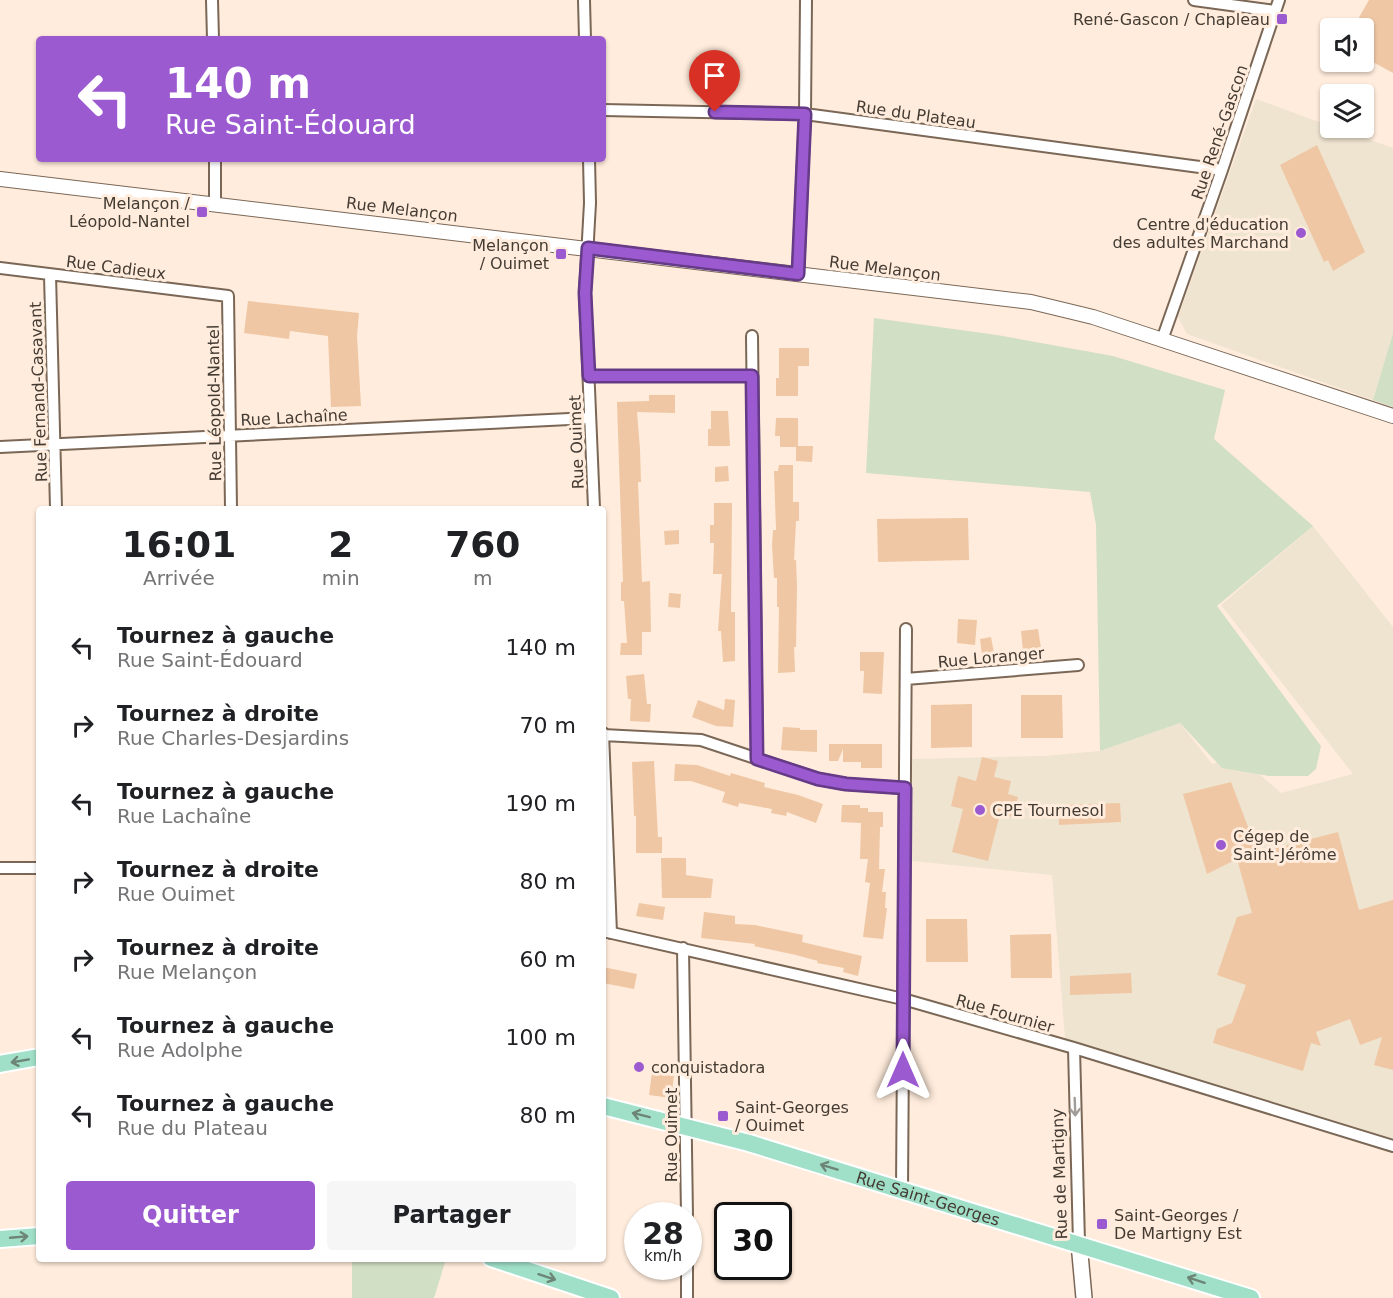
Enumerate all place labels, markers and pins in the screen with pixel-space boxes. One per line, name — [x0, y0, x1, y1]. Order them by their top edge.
place label: René-Gascon / Chapleau — [1073, 10, 1270, 29]
marker: René-Gascon / Chapleau — [1275, 12, 1289, 26]
pin — [689, 50, 740, 112]
place label: Melançon / Léopold-Nantel — [69, 194, 191, 231]
marker: Melançon / Léopold-Nantel — [195, 205, 209, 219]
place label: Centre d'éducation des adultes Marchand — [1113, 215, 1289, 252]
marker: Centre d'éducation des adultes Marchand — [1294, 226, 1308, 240]
place label: Melançon / Ouimet — [472, 236, 549, 273]
marker: Melançon / Ouimet — [554, 247, 568, 261]
place label: CPE Tournesol — [992, 801, 1104, 820]
marker: CPE Tournesol — [973, 803, 987, 817]
place label: Cégep de Saint-Jérôme — [1233, 827, 1337, 864]
marker: Cégep de Saint-Jérôme — [1214, 838, 1228, 852]
place label: conquistadora — [651, 1058, 765, 1077]
marker: conquistadora — [632, 1060, 646, 1074]
place label: Saint-Georges / Ouimet — [735, 1098, 849, 1135]
marker: Saint-Georges / Ouimet — [716, 1109, 730, 1123]
place label: Saint-Georges / De Martigny Est — [1114, 1206, 1242, 1243]
marker: Saint-Georges / De Martigny Est — [1095, 1217, 1109, 1231]

